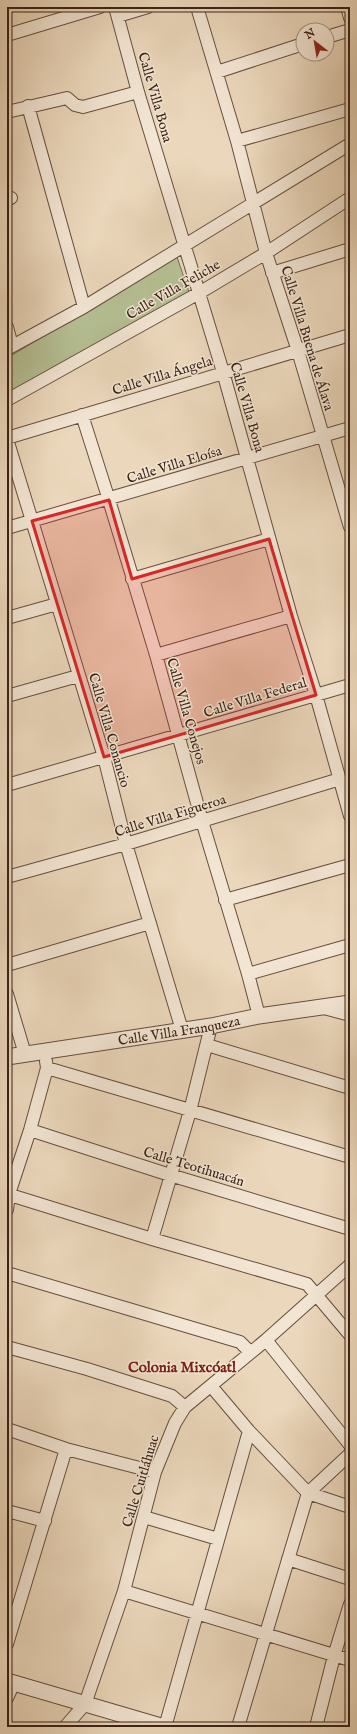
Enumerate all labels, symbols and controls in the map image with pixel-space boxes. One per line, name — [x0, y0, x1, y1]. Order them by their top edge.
north arrow — [295, 22, 335, 62]
text: N — [302, 26, 318, 43]
street label: Calle Villa Bona — [134, 50, 177, 145]
street label: Calle Villa Feliche — [123, 255, 224, 324]
street label: Calle Villa Buena de Álava — [276, 263, 339, 414]
street label: Calle Villa Ángela — [110, 351, 215, 400]
street label: Calle Villa Bona — [226, 360, 269, 455]
street label: Calle Villa Eloísa — [125, 442, 225, 488]
street label: Calle Villa Conejos — [162, 656, 210, 767]
street label: Calle Villa Conancio — [84, 671, 134, 790]
street label: Calle Villa Federal — [202, 674, 309, 722]
street label: Calle Villa Figueroa — [112, 790, 229, 841]
street label: Calle Villa Franqueza — [117, 1012, 243, 1050]
street label: Calle Teotihuacán — [141, 1143, 247, 1191]
district label: Colonia Mixcóatl — [128, 1358, 237, 1377]
street label: Calle Cuitláhuac — [118, 1433, 164, 1530]

